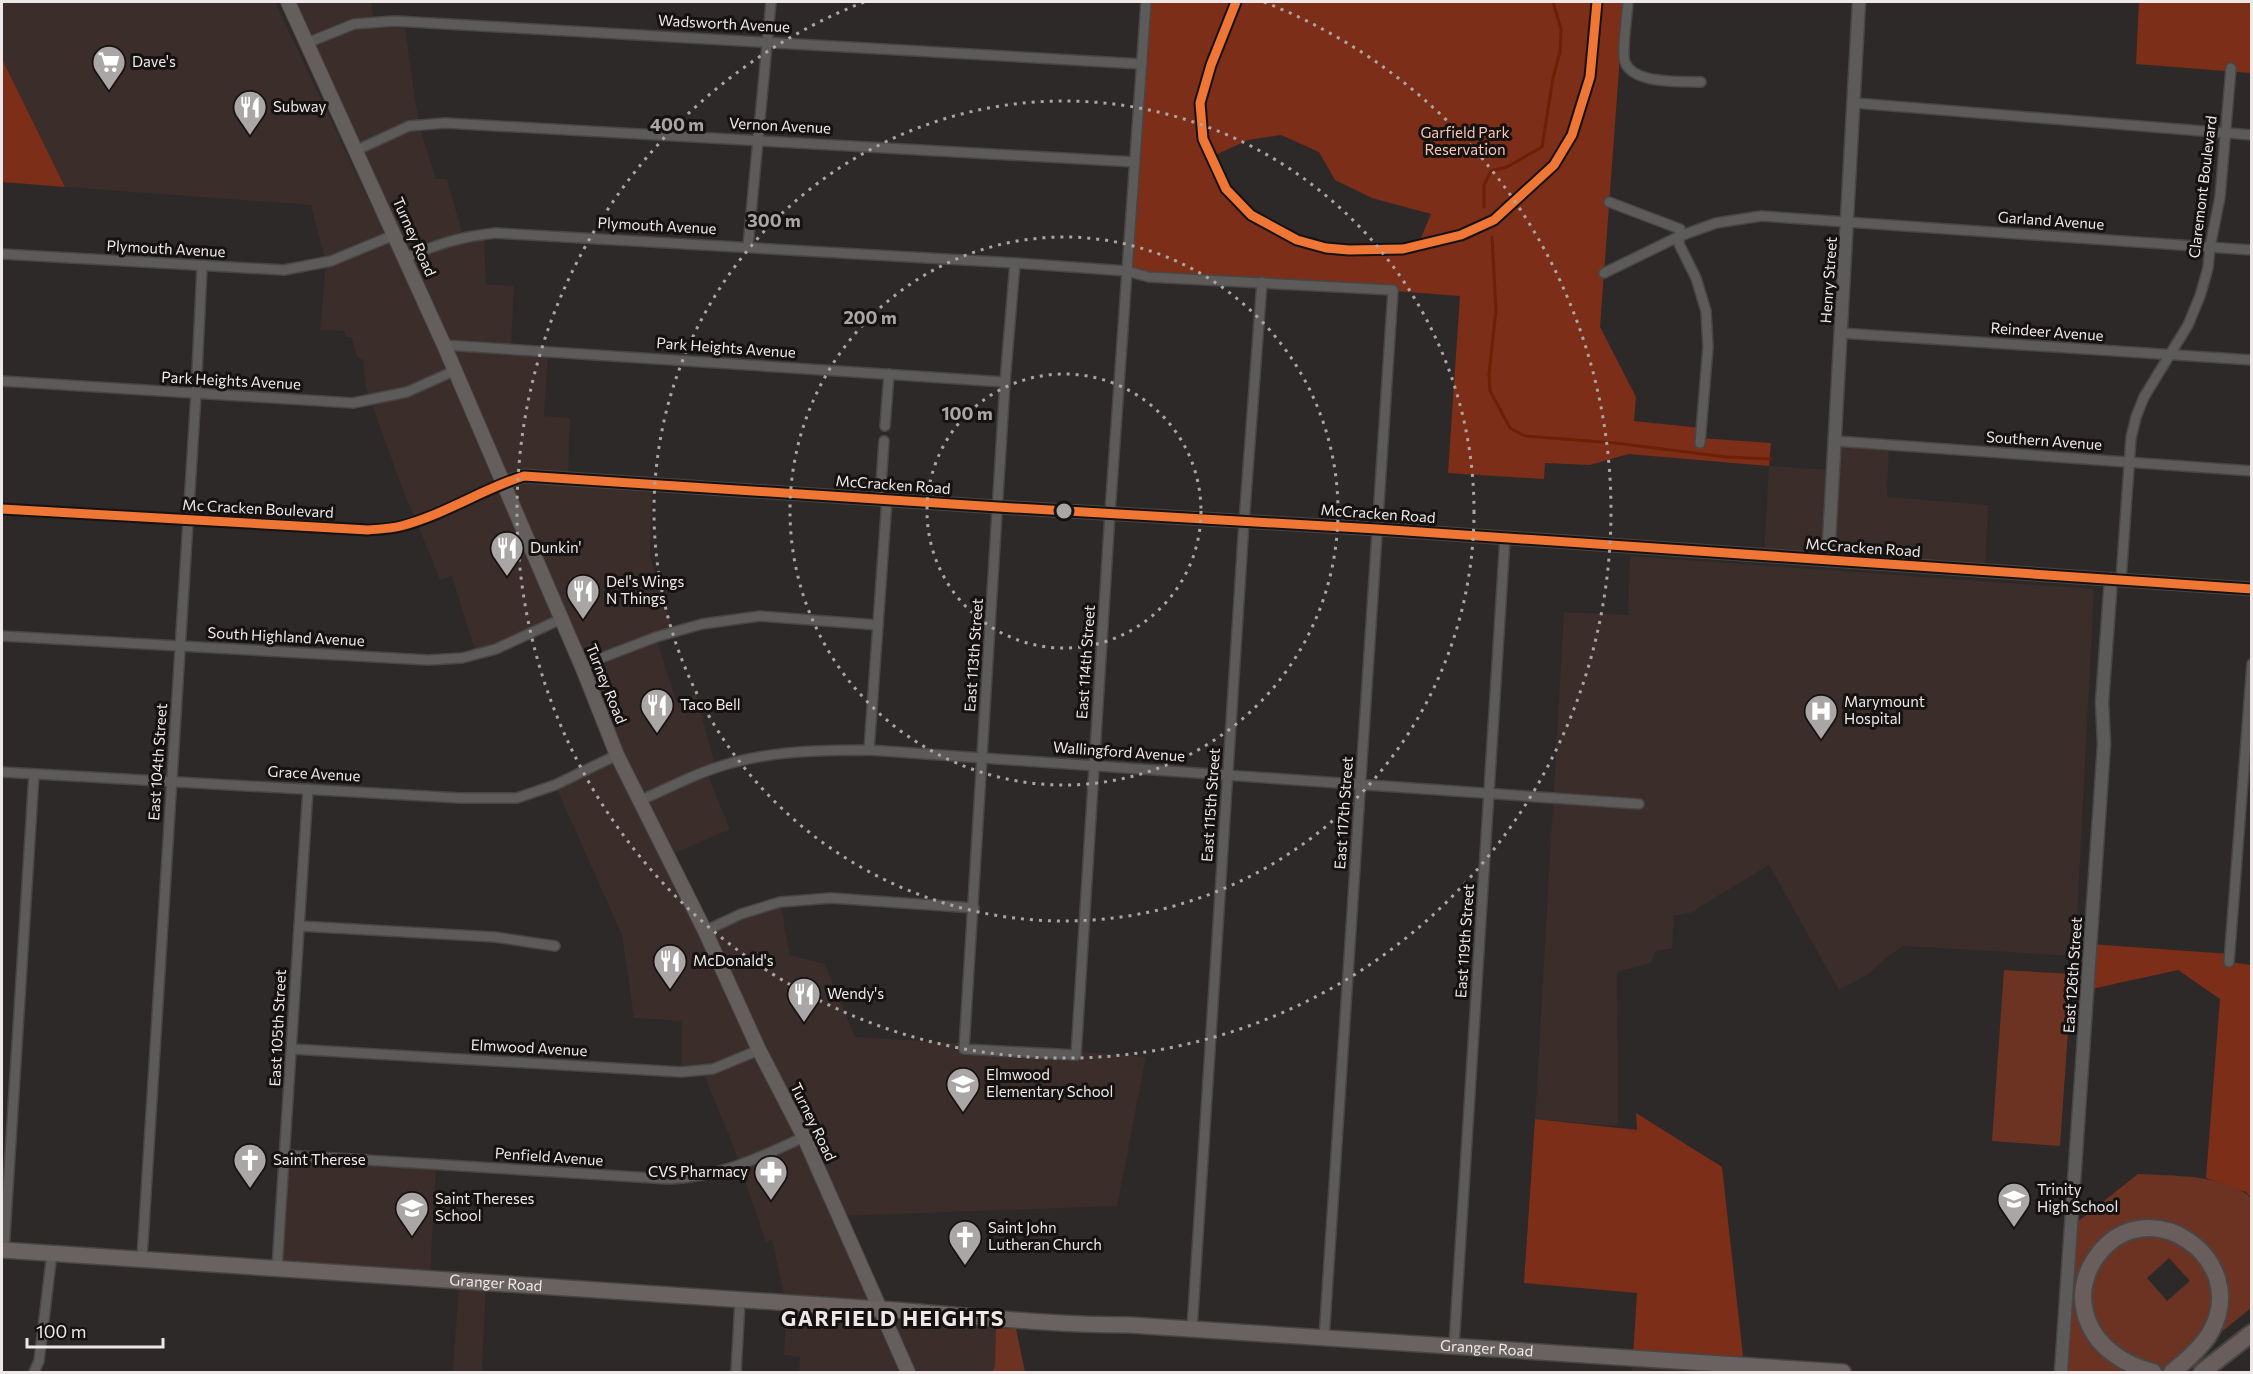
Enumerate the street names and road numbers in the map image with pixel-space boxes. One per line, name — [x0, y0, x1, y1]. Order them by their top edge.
street label: Wadsworth Avenue — [658, 11, 791, 35]
street label: Vernon Avenue — [729, 113, 832, 137]
street label: Claremont Boulevard — [2184, 115, 2220, 259]
street label: Turney Road — [389, 194, 440, 279]
street label: Garland Avenue — [1997, 207, 2105, 233]
street label: Plymouth Avenue — [597, 213, 717, 237]
street label: Plymouth Avenue — [106, 236, 226, 260]
street label: Henry Street — [1816, 236, 1840, 324]
street label: Reindeer Avenue — [1990, 318, 2104, 344]
street label: Park Heights Avenue — [656, 333, 797, 361]
street label: Park Heights Avenue — [161, 367, 301, 393]
street label: Southern Avenue — [1985, 427, 2103, 453]
street label: McCracken Road — [835, 471, 951, 497]
street label: Mc Cracken Boulevard — [182, 495, 334, 521]
street label: McCracken Road — [1320, 500, 1436, 526]
street label: McCracken Road — [1805, 534, 1921, 560]
street label: East 113th Street — [960, 597, 986, 712]
street label: East 114th Street — [1072, 604, 1098, 720]
street label: South Highland Avenue — [207, 623, 365, 649]
street label: Turney Road — [583, 641, 631, 726]
street label: East 104th Street — [144, 703, 170, 821]
street label: Wallingford Avenue — [1052, 737, 1186, 765]
street label: East 115th Street — [1197, 747, 1223, 862]
street label: East 117th Street — [1330, 756, 1356, 870]
street label: Grace Avenue — [267, 762, 361, 784]
street label: East 119th Street — [1451, 883, 1477, 999]
street label: East 126th Street — [2059, 916, 2085, 1034]
street label: East 105th Street — [265, 969, 289, 1087]
street label: Elmwood Avenue — [470, 1035, 588, 1059]
street label: Turney Road — [787, 1080, 841, 1164]
street label: Penfield Avenue — [494, 1143, 604, 1169]
street label: Granger Road — [449, 1270, 543, 1294]
street label: Granger Road — [1440, 1335, 1534, 1360]

